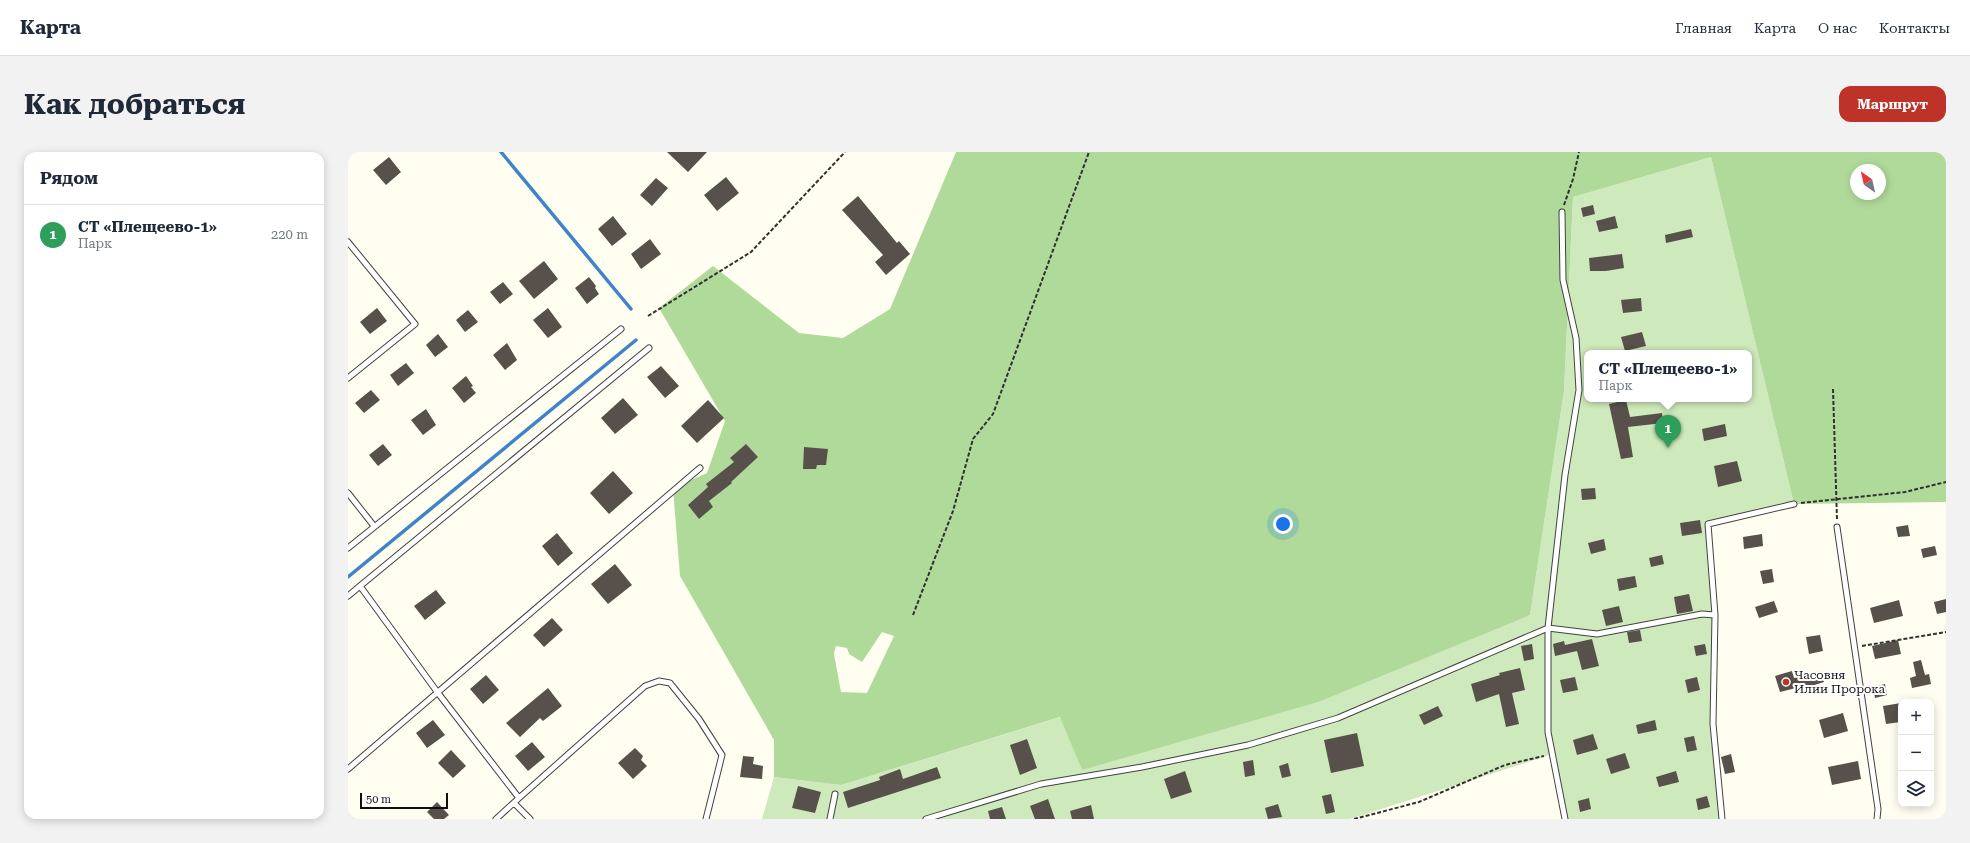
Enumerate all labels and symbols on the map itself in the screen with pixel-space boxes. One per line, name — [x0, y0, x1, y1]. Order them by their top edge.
north arrow — [1850, 164, 1886, 200]
pin: 1 — [1655, 415, 1681, 448]
your location — [1273, 514, 1293, 534]
place label: Часовня Илии Пророка — [1794, 668, 1886, 696]
marker: Часовня Илии Пророка — [1781, 677, 1791, 687]
scale bar — [360, 791, 448, 810]

